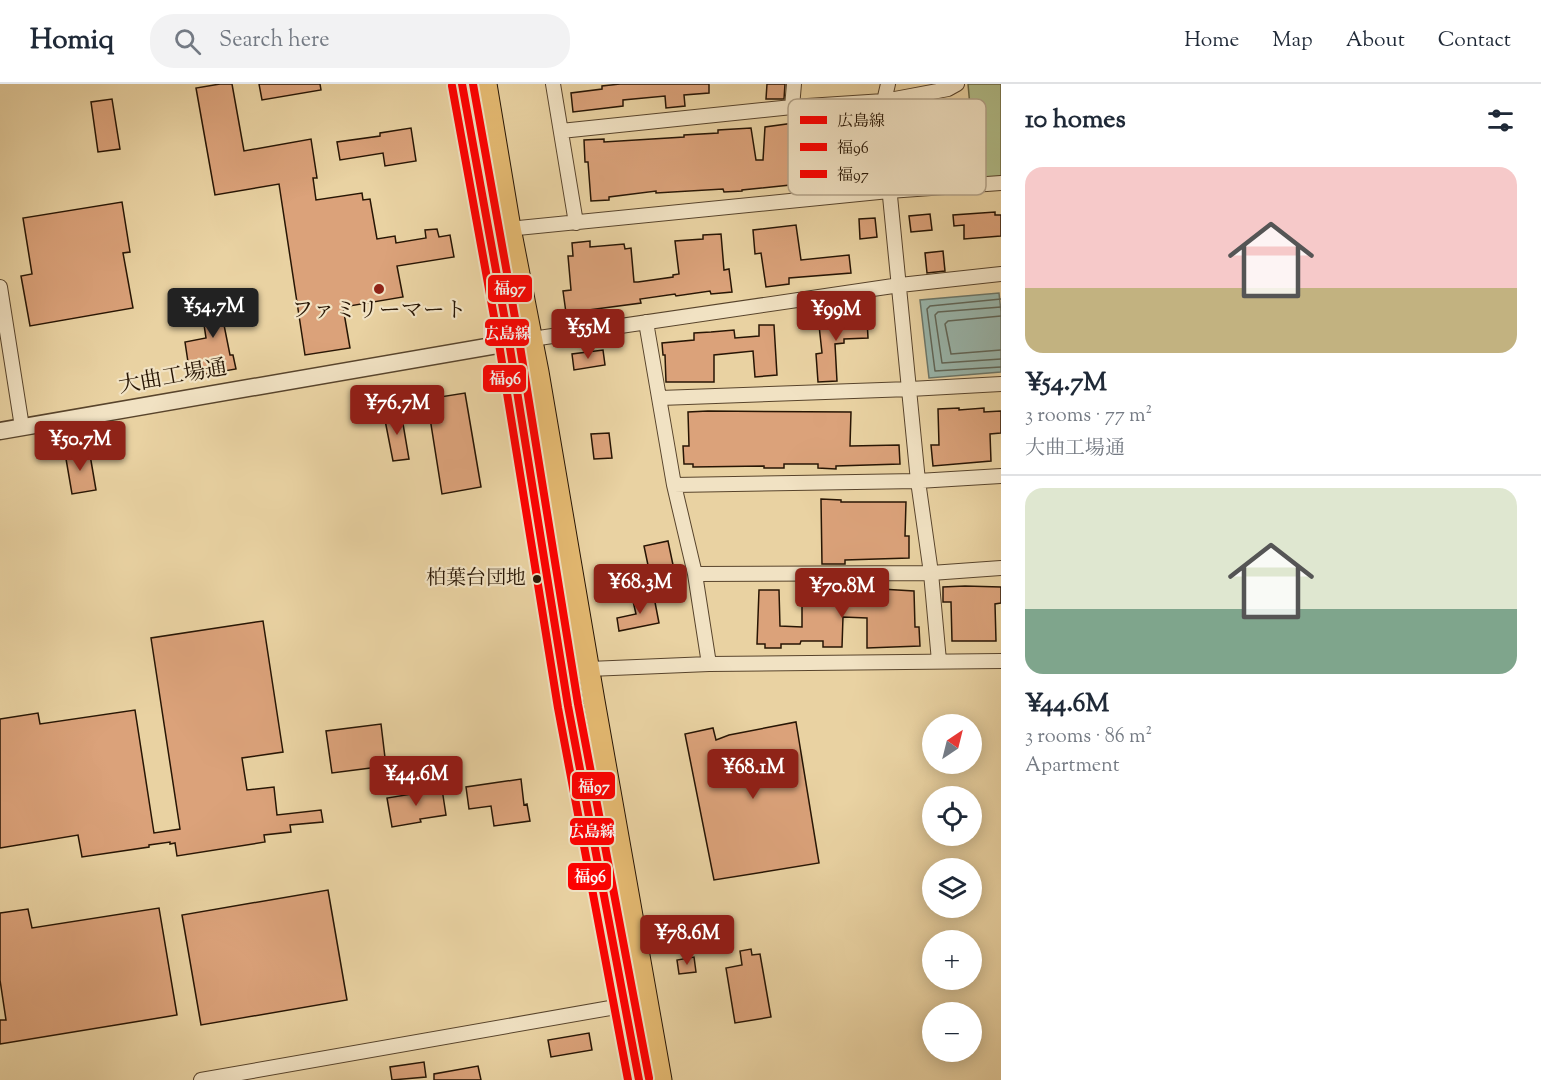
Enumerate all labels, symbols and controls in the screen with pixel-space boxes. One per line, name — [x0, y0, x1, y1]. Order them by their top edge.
search box — [150, 14, 570, 68]
text: Homiq — [30, 21, 114, 61]
icon: search — [171, 25, 204, 58]
text: Search here — [219, 25, 329, 57]
text: Home — [1184, 26, 1239, 56]
text: Map — [1272, 26, 1313, 56]
text: About — [1346, 26, 1405, 56]
text: Contact — [1438, 26, 1511, 56]
legend — [788, 99, 986, 195]
text: 10 homes — [1025, 102, 1126, 139]
icon: filters — [1484, 104, 1517, 137]
text: 広島線 — [837, 111, 885, 134]
text: 福96 — [837, 138, 869, 161]
text: 福97 — [837, 165, 869, 188]
icon: home — [1217, 206, 1325, 314]
line badge: 福97 — [487, 274, 533, 303]
text: 福97 — [493, 279, 527, 302]
marker: ファミリーマート — [372, 282, 386, 296]
pin: ¥54.7M — [164, 288, 262, 339]
pin: ¥99M — [800, 291, 872, 342]
text: ¥54.7M — [182, 293, 244, 322]
place label: ファミリーマート — [291, 296, 467, 328]
text: ¥99M — [811, 296, 861, 325]
pin: ¥55M — [552, 309, 624, 360]
text: ¥55M — [565, 314, 611, 343]
line badge: 広島線 — [484, 318, 530, 347]
text: 広島線 — [483, 324, 531, 347]
street label: 大曲工場通 — [116, 353, 230, 403]
line badge: 福96 — [482, 364, 527, 393]
text: ¥54.7M — [1025, 365, 1107, 402]
text: 福96 — [488, 369, 521, 392]
pin: ¥76.7M — [348, 385, 446, 436]
text: ¥76.7M — [364, 390, 430, 419]
text: 3 rooms · 77 m² — [1025, 402, 1152, 431]
pin: ¥50.7M — [31, 421, 129, 472]
text: ¥50.7M — [49, 426, 111, 455]
text: 大曲工場通 — [1025, 435, 1125, 464]
icon: home — [1217, 527, 1325, 635]
pin: ¥68.3M — [591, 564, 689, 615]
place label: 柏葉台団地 — [426, 565, 526, 594]
pin: ¥70.8M — [793, 568, 891, 619]
text: ¥68.3M — [608, 569, 672, 598]
marker: 柏葉台団地 — [531, 573, 543, 585]
text: ¥70.8M — [809, 573, 875, 602]
text: ¥44.6M — [1025, 686, 1109, 723]
north arrow — [922, 714, 982, 774]
map controls — [922, 714, 982, 1062]
text: 3 rooms · 86 m² — [1025, 723, 1152, 752]
pin: ¥68.1M — [704, 749, 802, 800]
text: Apartment — [1025, 752, 1120, 781]
text: ¥68.1M — [721, 754, 785, 783]
pin: ¥44.6M — [367, 756, 465, 807]
text: ¥44.6M — [384, 761, 448, 790]
line badge: 福97 — [571, 771, 616, 800]
text: 福97 — [577, 777, 611, 800]
button: locate — [922, 786, 982, 846]
line badge: 広島線 — [569, 817, 615, 846]
text: 広島線 — [568, 822, 616, 845]
button: layers — [922, 858, 982, 918]
line badge: 福96 — [567, 862, 612, 891]
text: 福96 — [573, 867, 606, 890]
pin: ¥78.6M — [638, 915, 736, 966]
text: ¥78.6M — [654, 920, 720, 949]
button: + — [922, 930, 982, 990]
button: − — [922, 1002, 982, 1062]

